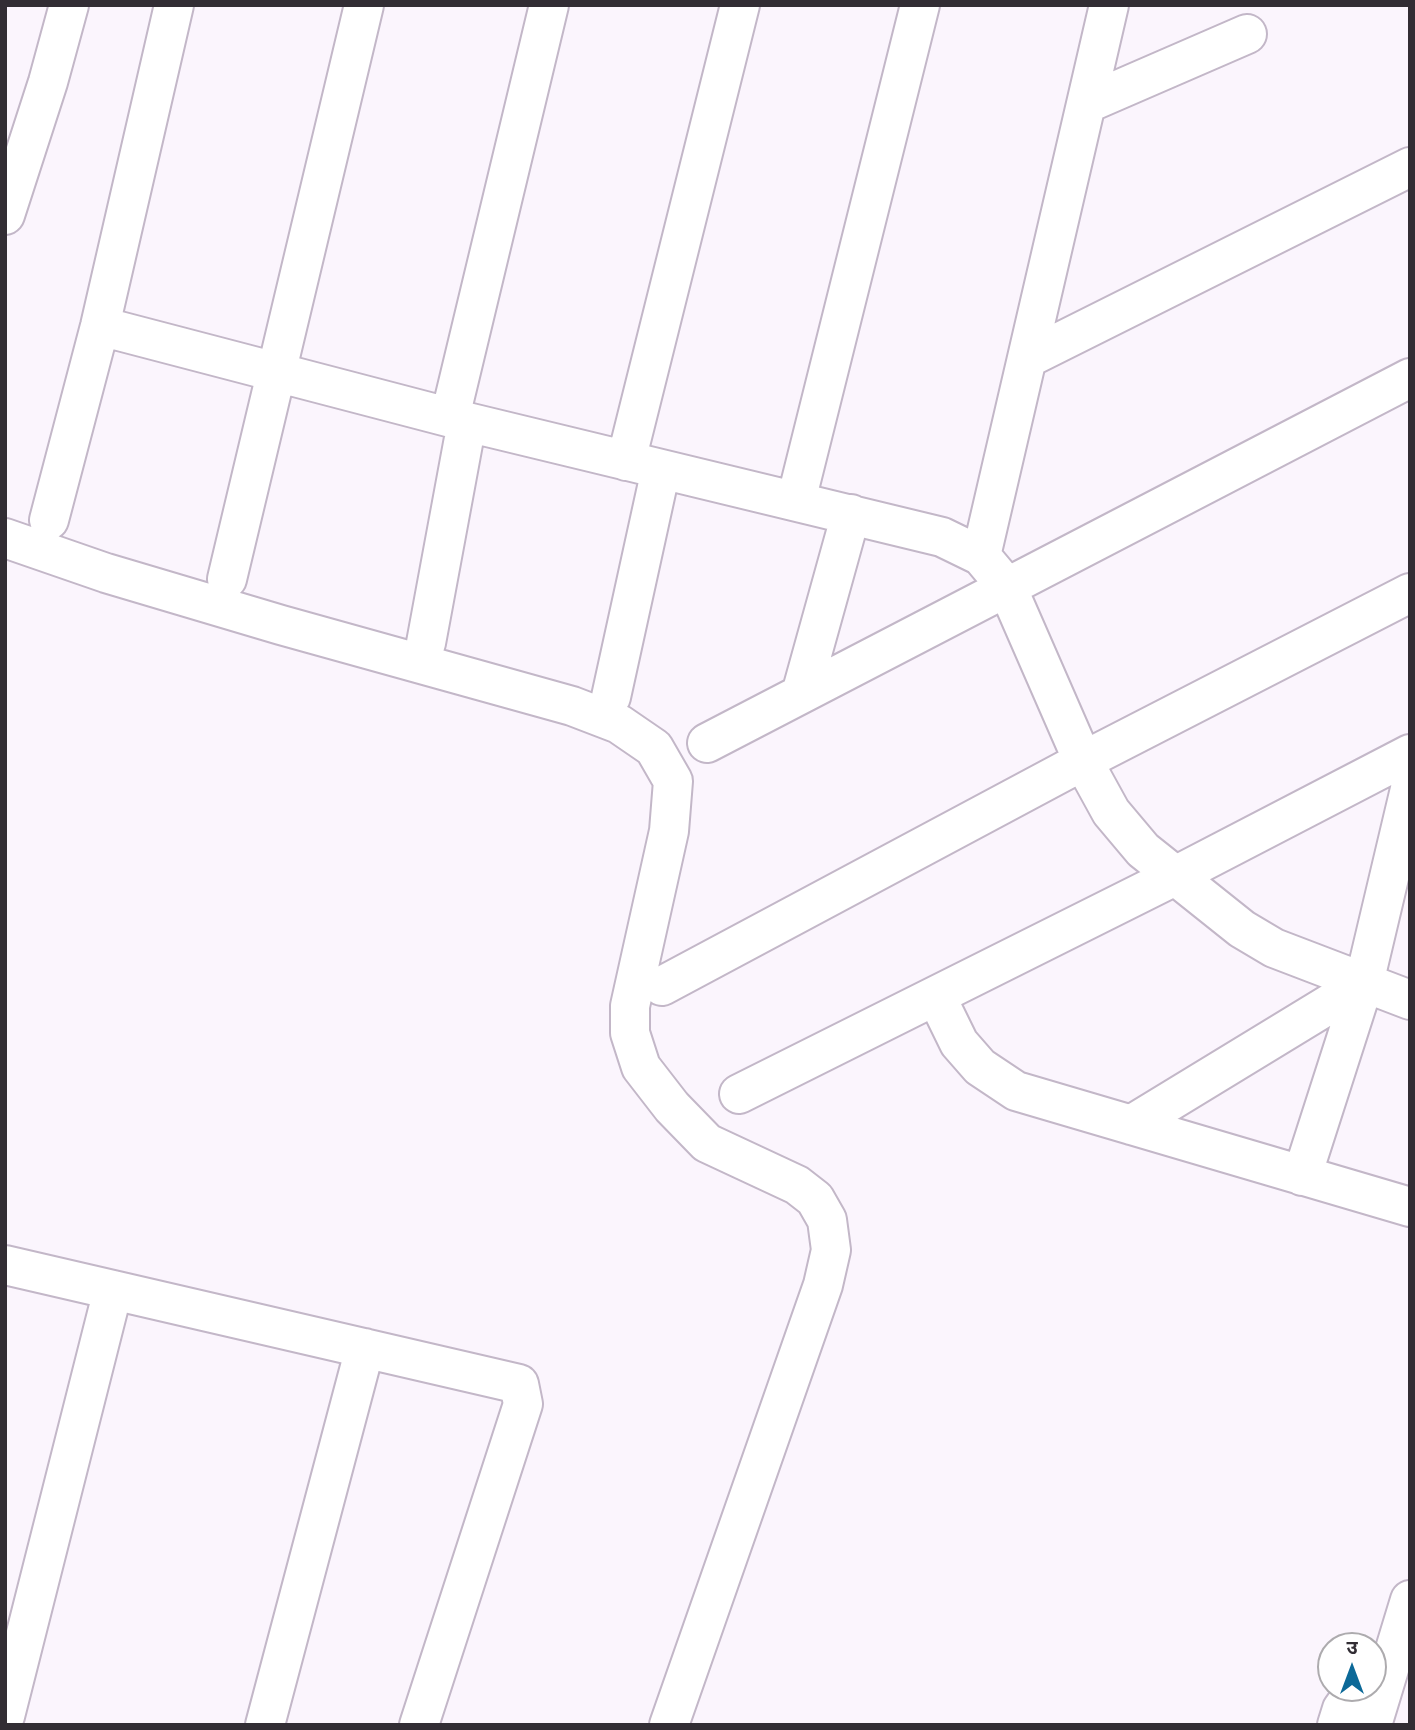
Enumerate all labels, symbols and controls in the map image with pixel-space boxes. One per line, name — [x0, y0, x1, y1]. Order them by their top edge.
north arrow — [1317, 1632, 1387, 1702]
text: उ — [1346, 1636, 1358, 1660]

